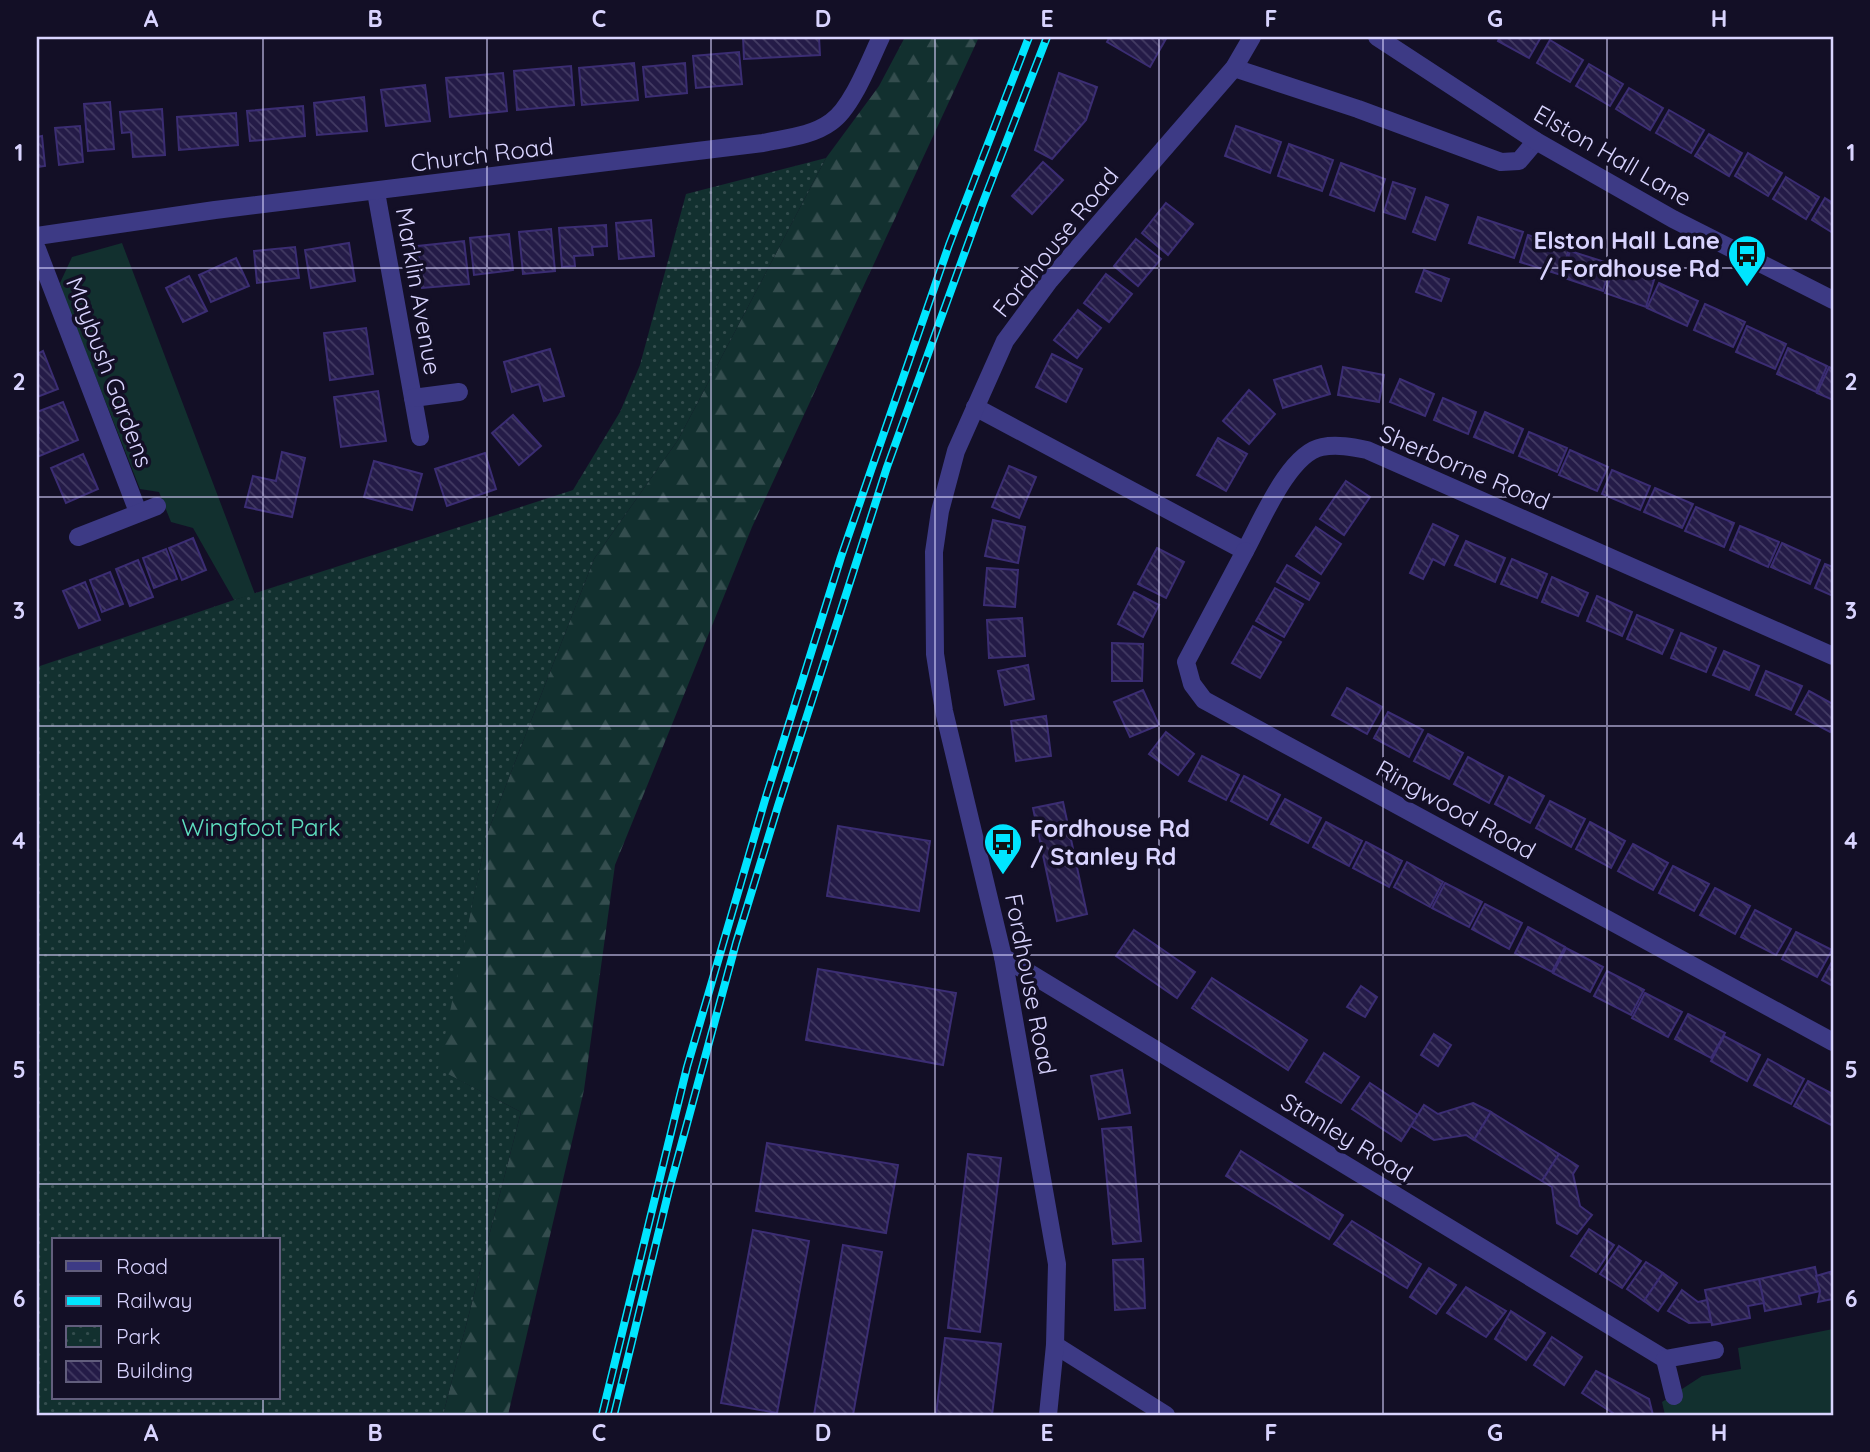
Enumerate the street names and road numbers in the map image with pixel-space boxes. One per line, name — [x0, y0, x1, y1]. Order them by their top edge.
street label: Elston Hall Lane — [1529, 98, 1697, 212]
street label: Church Road — [409, 130, 555, 178]
street label: Fordhouse Road — [986, 161, 1124, 323]
street label: Marklin Avenue — [390, 205, 448, 377]
street label: Maybush Gardens — [60, 273, 160, 471]
street label: Sherborne Road — [1375, 418, 1555, 516]
street label: Ringwood Road — [1371, 753, 1541, 865]
street label: Fordhouse Road — [999, 891, 1063, 1077]
street label: Stanley Road — [1276, 1086, 1418, 1188]

